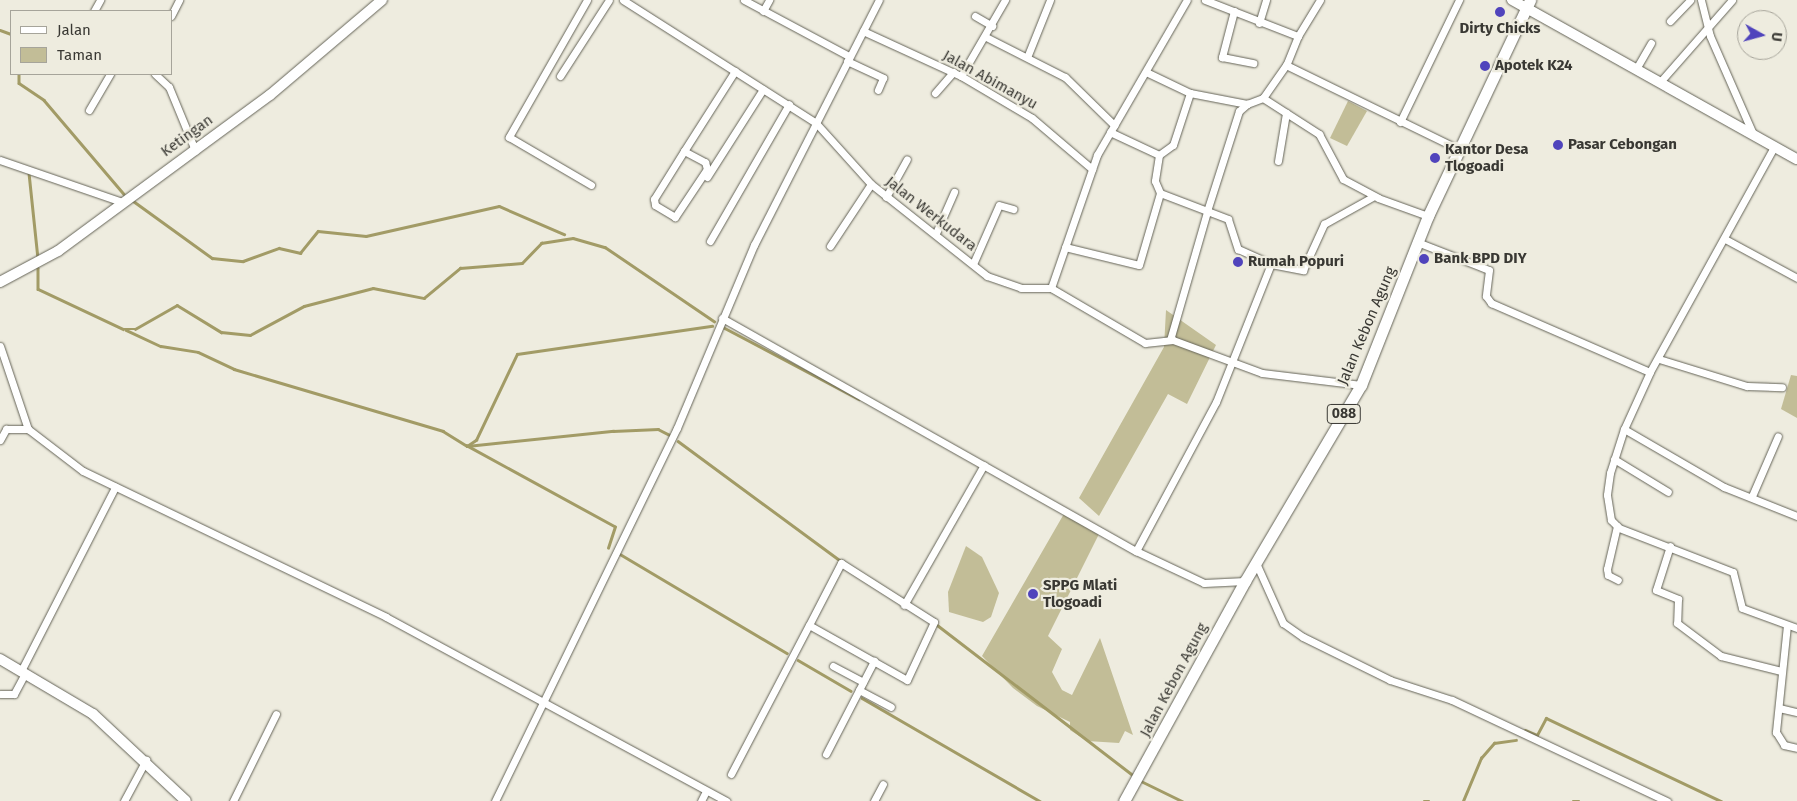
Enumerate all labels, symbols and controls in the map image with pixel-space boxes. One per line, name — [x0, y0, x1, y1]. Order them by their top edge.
marker: Dirty Chicks — [1494, 6, 1506, 18]
legend — [10, 10, 172, 75]
north arrow — [1737, 10, 1787, 60]
place label: Dirty Chicks — [1459, 20, 1541, 38]
text: Jalan — [57, 21, 91, 39]
text: U — [1767, 31, 1785, 42]
text: Taman — [57, 46, 102, 64]
street label: Jalan Abimanyu — [940, 47, 1040, 113]
place label: Apotek K24 — [1495, 57, 1572, 75]
marker: Apotek K24 — [1479, 60, 1491, 72]
street label: Ketingan — [158, 111, 216, 161]
place label: Pasar Cebongan — [1568, 136, 1677, 154]
marker: Pasar Cebongan — [1552, 139, 1564, 151]
place label: Kantor Desa Tlogoadi — [1445, 140, 1528, 175]
marker: Kantor Desa Tlogoadi — [1429, 152, 1441, 164]
street label: Jalan Werkudara — [882, 173, 980, 255]
place label: Bank BPD DIY — [1434, 250, 1527, 268]
place label: Rumah Popuri — [1248, 253, 1344, 271]
marker: Bank BPD DIY — [1418, 253, 1430, 265]
marker: Rumah Popuri — [1232, 256, 1244, 268]
street label: Jalan Kebon Agung — [1334, 264, 1400, 388]
road number: 088 — [1326, 402, 1362, 426]
place label: SPPG Mlati Tlogoadi — [1043, 576, 1117, 611]
marker: SPPG Mlati Tlogoadi — [1027, 588, 1039, 600]
street label: Jalan Kebon Agung — [1136, 620, 1212, 740]

